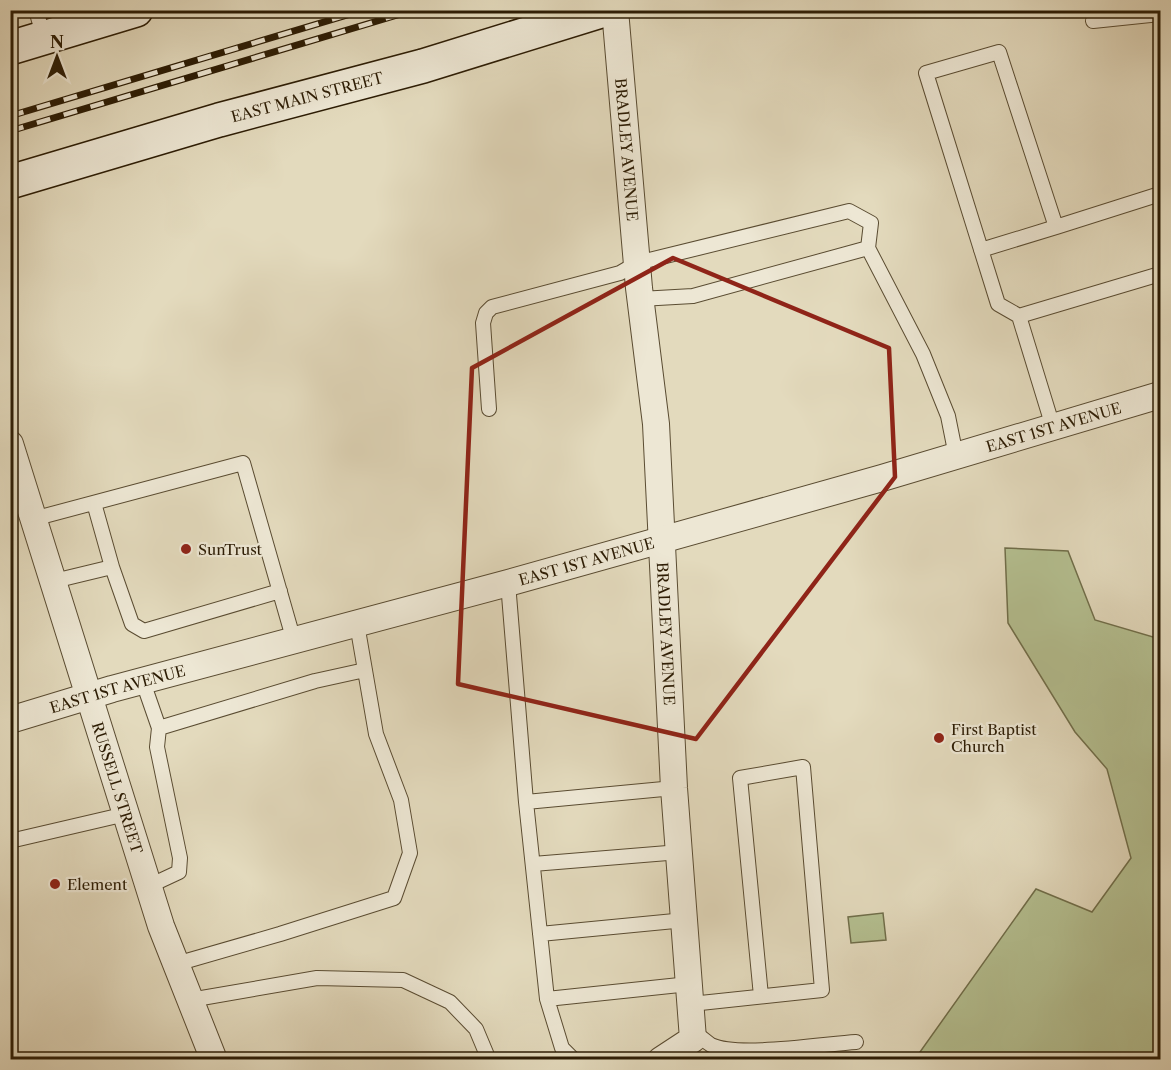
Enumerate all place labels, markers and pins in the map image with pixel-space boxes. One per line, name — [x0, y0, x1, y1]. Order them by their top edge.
place label: SunTrust — [198, 540, 263, 559]
marker: SunTrust — [179, 542, 193, 556]
place label: First Baptist Church — [951, 720, 1037, 756]
marker: First Baptist Church — [932, 731, 946, 745]
place label: Element — [67, 875, 128, 894]
marker: Element — [48, 877, 62, 891]

